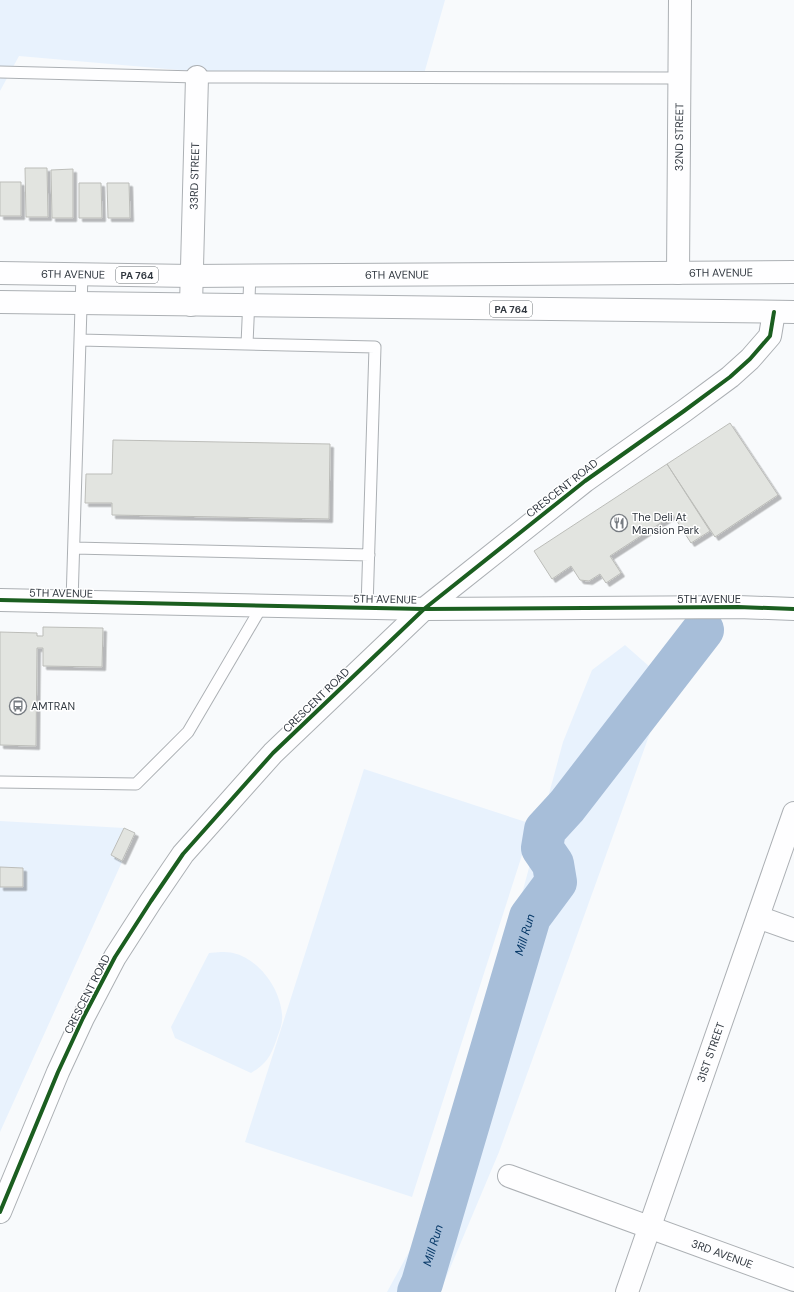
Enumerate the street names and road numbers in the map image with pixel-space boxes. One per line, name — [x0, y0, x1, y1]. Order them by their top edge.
street label: 32ND STREET — [672, 103, 686, 171]
street label: 33RD STREET — [187, 142, 202, 210]
street label: 6TH AVENUE — [689, 265, 753, 280]
street label: 6TH AVENUE — [41, 267, 105, 282]
road number: PA 764 — [116, 267, 158, 283]
street label: 6TH AVENUE — [365, 267, 429, 282]
road number: PA 764 — [490, 301, 532, 317]
street label: CRESCENT ROAD — [523, 455, 601, 520]
street label: 5TH AVENUE — [29, 585, 93, 601]
street label: 5TH AVENUE — [353, 591, 417, 607]
street label: 5TH AVENUE — [677, 592, 741, 606]
street label: CRESCENT ROAD — [280, 664, 353, 735]
street label: CRESCENT ROAD — [61, 952, 113, 1036]
street label: 31ST STREET — [694, 1020, 728, 1084]
street label: 3RD AVENUE — [690, 1236, 755, 1271]

